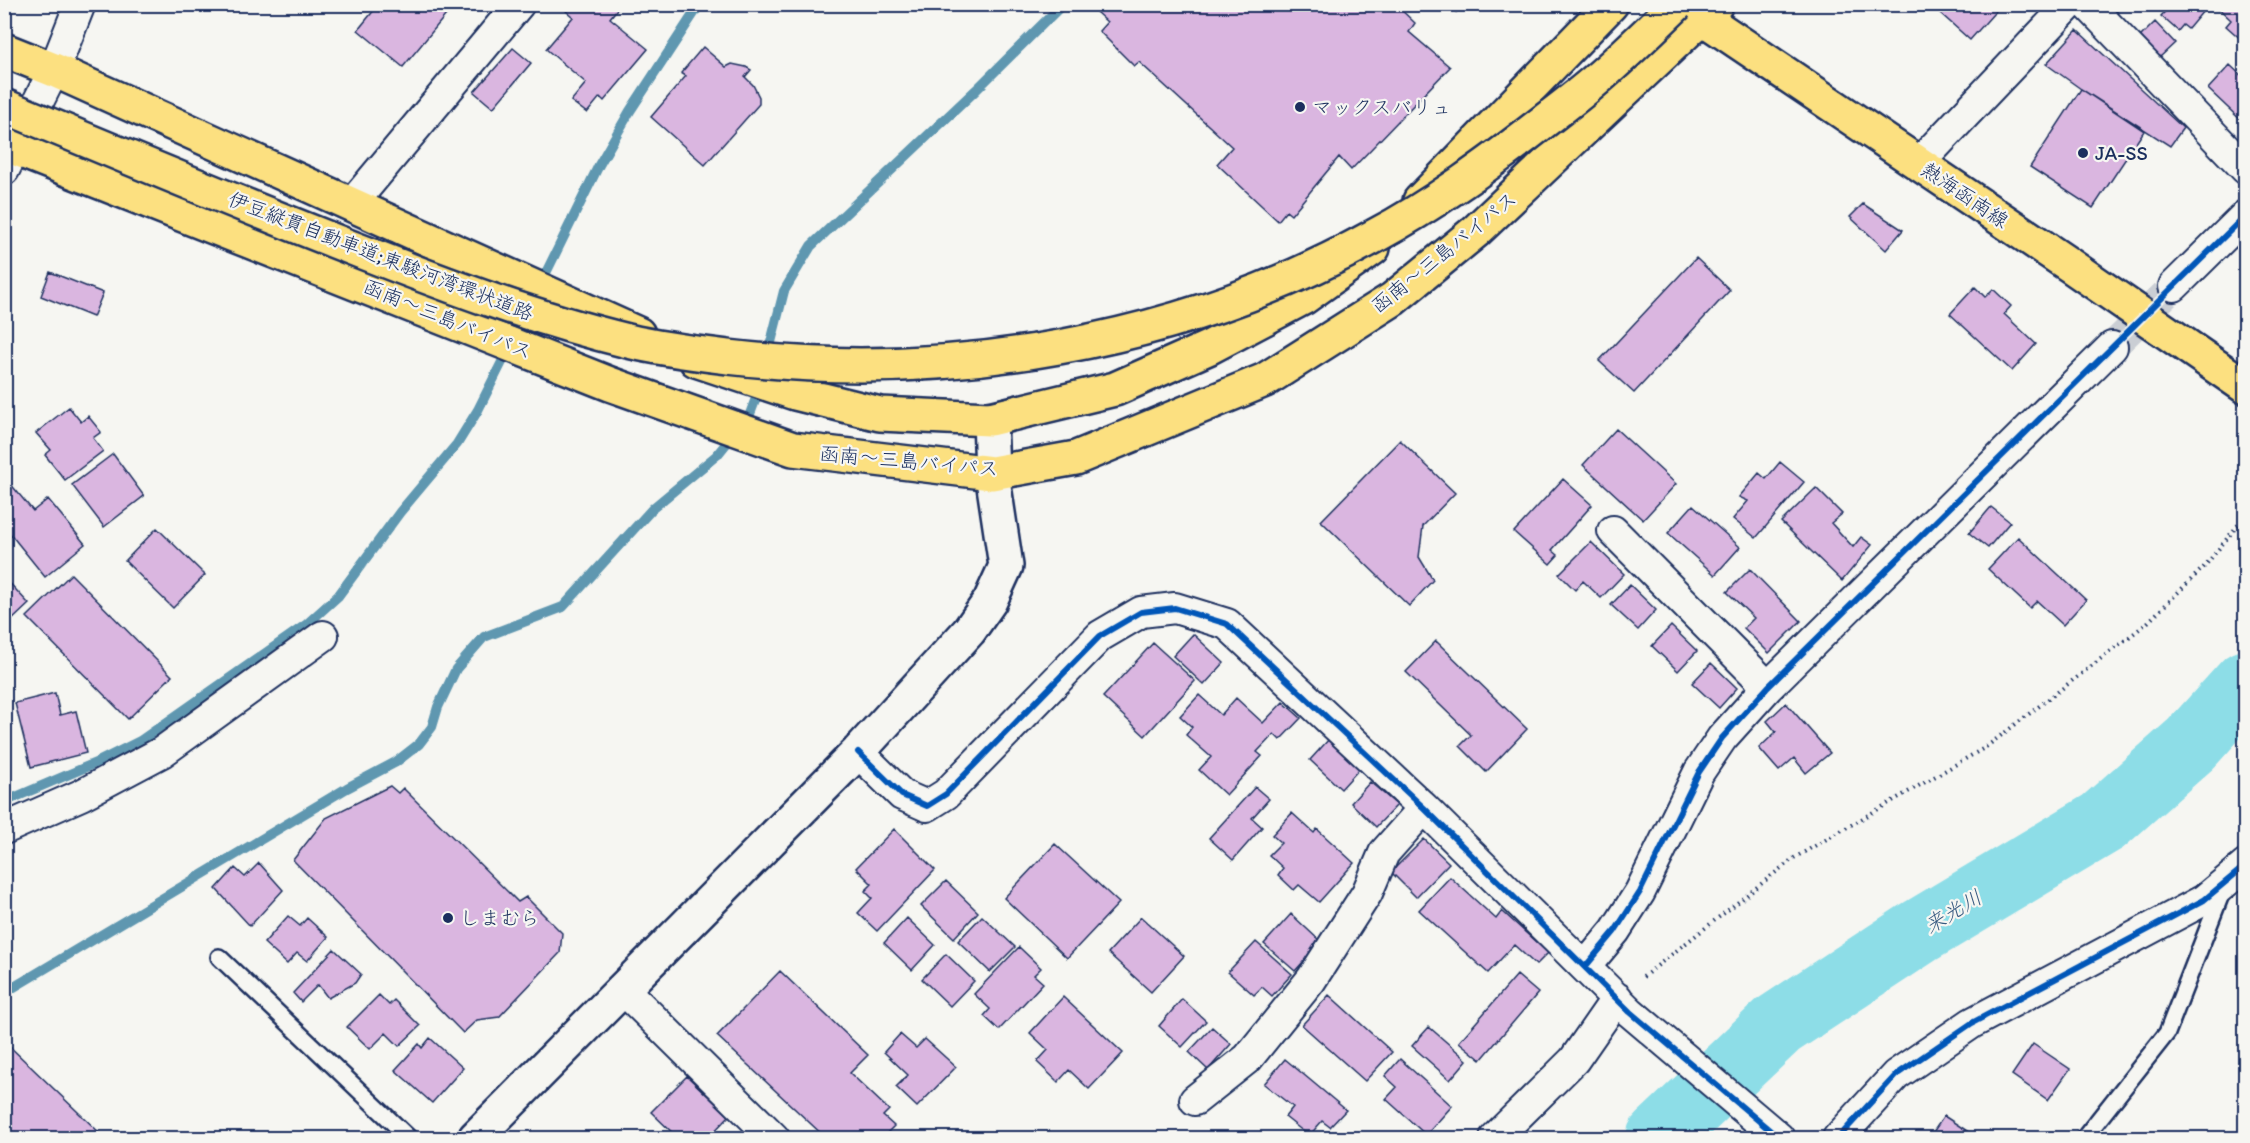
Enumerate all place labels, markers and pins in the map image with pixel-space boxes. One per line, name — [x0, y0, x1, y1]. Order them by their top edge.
place label: マックスバリュ — [1312, 95, 1452, 119]
marker: マックスバリュ — [1293, 100, 1307, 114]
place label: JA-SS — [2095, 141, 2148, 165]
marker: JA-SS — [2076, 146, 2090, 160]
place label: しまむら — [460, 906, 540, 930]
marker: しまむら — [441, 911, 455, 925]

